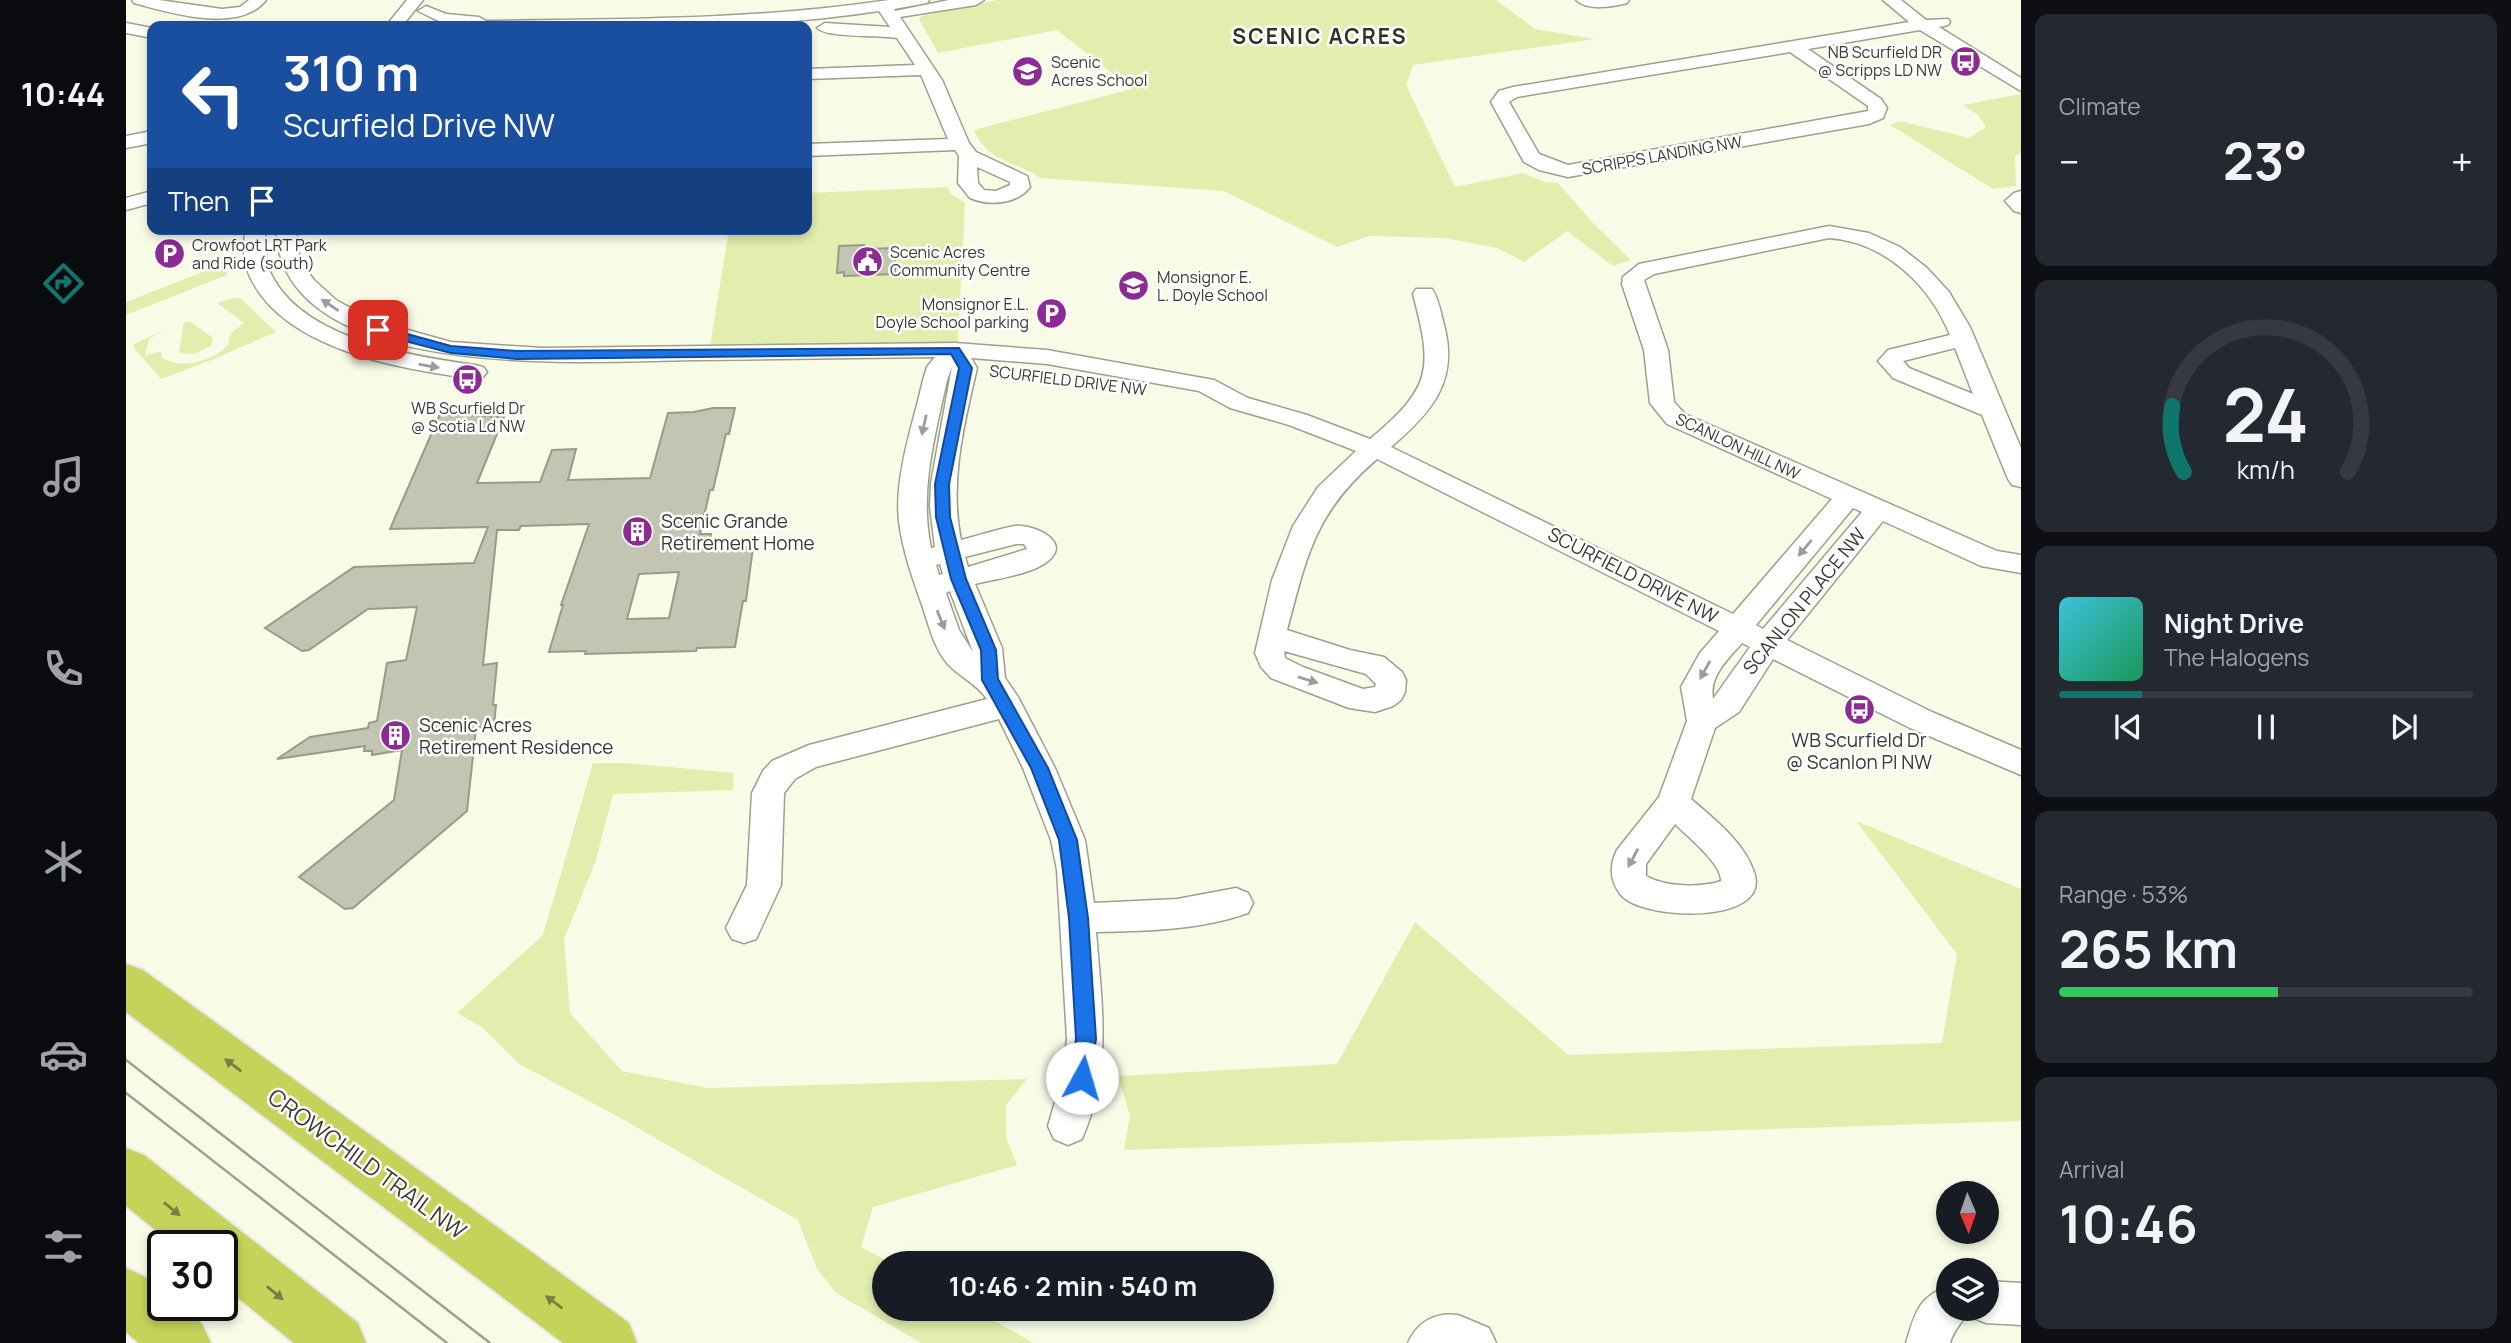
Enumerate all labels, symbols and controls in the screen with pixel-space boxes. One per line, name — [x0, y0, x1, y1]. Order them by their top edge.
district label: SCENIC ACRES — [1232, 22, 1408, 50]
text: 310 m — [283, 39, 419, 106]
place label: NB Scurfield DR @ Scripps LD NW — [1818, 41, 1942, 81]
bus stop icon: NB Scurfield DR @ Scripps LD NW — [1948, 44, 1982, 78]
icon: left — [168, 49, 259, 140]
place label: Scenic Acres School — [1051, 51, 1147, 91]
school or university icon: Scenic Acres School — [1011, 54, 1045, 88]
text: 10:44 — [21, 72, 105, 116]
text: Climate — [2059, 90, 2141, 122]
text: Scurfield Drive NW — [283, 103, 555, 147]
text: 23° — [2223, 125, 2308, 196]
street label: SCRIPPS LANDING NW — [1580, 130, 1744, 180]
text: − — [2059, 135, 2080, 187]
text: + — [2451, 135, 2473, 187]
icon: arrive — [243, 182, 281, 220]
text: Then — [168, 183, 229, 219]
place label: Crowfoot LRT Park and Ride (south) — [192, 234, 328, 274]
parking icon: Crowfoot LRT Park and Ride (south) — [152, 237, 186, 271]
place label: Scenic Acres Community Centre — [890, 241, 1030, 281]
public building icon: Scenic Acres Community Centre — [850, 244, 884, 278]
icon: directions — [39, 259, 88, 308]
place label: Monsignor E. L. Doyle School — [1157, 266, 1268, 306]
school or university icon: Monsignor E. L. Doyle School — [1117, 269, 1151, 303]
place label: Monsignor E.L. Doyle School parking — [876, 293, 1029, 333]
parking icon: Monsignor E.L. Doyle School parking — [1035, 296, 1069, 330]
one-way arrow — [321, 298, 339, 312]
pin — [348, 300, 408, 360]
icon: arrive — [359, 311, 397, 349]
street label: SCURFIELD DRIVE NW — [988, 359, 1148, 401]
one-way arrow — [418, 361, 440, 372]
bus stop icon: WB Scurfield Dr @ Scotia Ld NW — [451, 362, 485, 396]
text: 24 — [2223, 364, 2309, 464]
place label: WB Scurfield Dr @ Scotia Ld NW — [411, 397, 525, 437]
street label: SCANLON HILL NW — [1672, 408, 1804, 485]
one-way arrow — [919, 414, 930, 436]
text: km/h — [2237, 451, 2295, 486]
icon: music — [39, 452, 88, 501]
place label: Scenic Grande Retirement Home — [661, 508, 815, 556]
building icon: Scenic Grande Retirement Home — [621, 515, 655, 549]
street label: SCURFIELD DRIVE NW — [1543, 521, 1723, 629]
street label: SCANLON PLACE NW — [1737, 522, 1871, 680]
one-way arrow — [1798, 540, 1813, 557]
text: Night Drive — [2164, 605, 2304, 641]
one-way arrow — [935, 610, 946, 631]
text: The Halogens — [2164, 641, 2309, 673]
icon: phone — [39, 644, 88, 693]
one-way arrow — [1700, 661, 1712, 681]
one-way arrow — [1298, 675, 1319, 685]
bus stop icon: WB Scurfield Dr @ Scanlon Pl NW — [1842, 692, 1876, 726]
icon: previous — [2109, 708, 2147, 746]
icon: pause — [2247, 708, 2285, 746]
icon: next — [2385, 708, 2423, 746]
place label: Scenic Acres Retirement Residence — [419, 712, 613, 760]
building icon: Scenic Acres Retirement Residence — [379, 719, 413, 753]
place label: WB Scurfield Dr @ Scanlon Pl NW — [1786, 727, 1932, 775]
icon: climate — [39, 837, 88, 886]
one-way arrow — [1628, 848, 1640, 868]
text: Range · 53% — [2059, 878, 2188, 910]
text: 265 km — [2059, 913, 2238, 984]
icon: car — [39, 1030, 88, 1079]
position arrow — [1045, 1041, 1119, 1115]
one-way arrow — [225, 1058, 243, 1073]
street label: CROWCHILD TRAIL NW — [262, 1080, 474, 1246]
text: Arrival — [2059, 1153, 2125, 1185]
north arrow — [1936, 1181, 1998, 1244]
map controls — [1936, 1181, 1999, 1321]
text: 10:46 — [2059, 1188, 2198, 1259]
one-way arrow — [162, 1202, 180, 1217]
icon: filters — [39, 1222, 88, 1271]
speed limit sign: 30 — [147, 1230, 238, 1321]
button: layers — [1936, 1258, 1999, 1321]
text: 10:46 · 2 min · 540 m — [949, 1268, 1197, 1304]
one-way arrow — [266, 1285, 284, 1300]
one-way arrow — [546, 1295, 564, 1310]

